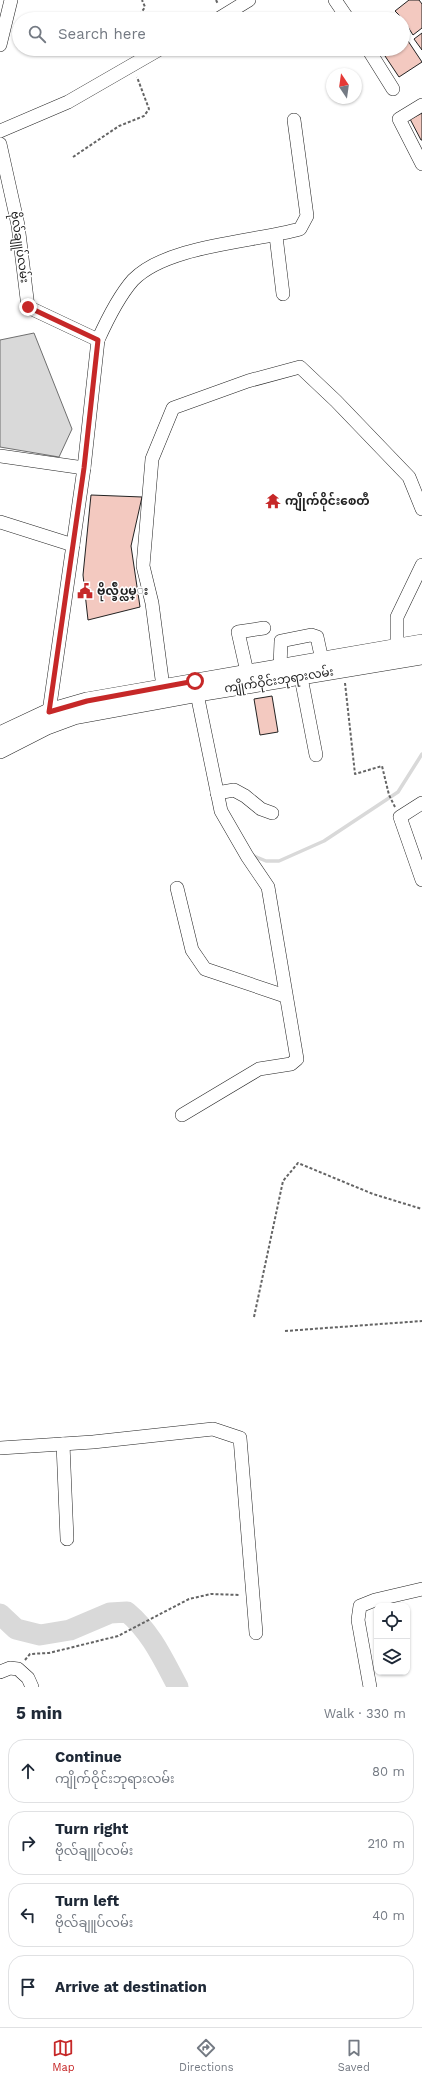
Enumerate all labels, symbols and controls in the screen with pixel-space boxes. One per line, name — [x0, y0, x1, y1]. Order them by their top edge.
search box — [12, 12, 410, 56]
icon: search — [26, 23, 48, 45]
text: Search here — [58, 25, 146, 43]
north arrow — [326, 68, 362, 104]
street label: ဗိုလ်ချူပ်လမ်း — [5, 210, 34, 284]
route end — [19, 298, 37, 316]
place label: ကျိုက်ဝိုင်းစေတီ — [285, 491, 370, 512]
temple icon: ကျိုက်ဝိုင်းစေတီ — [264, 492, 282, 510]
place label: ဗိုလ္ခ်ဳပ္လမ္း — [97, 581, 148, 602]
public building icon: ဗိုလ္ခ်ဳပ္လမ္း — [76, 582, 94, 600]
street label: ကျိုက်ဝိုင်းဘုရားလမ်း — [223, 662, 335, 699]
route start — [186, 672, 204, 690]
map controls — [374, 1603, 410, 1675]
button: locate — [374, 1603, 410, 1639]
button: layers — [374, 1639, 410, 1675]
text: 5 min — [16, 1703, 62, 1723]
text: Walk · 330 m — [324, 1706, 406, 1721]
text: Continue — [55, 1748, 122, 1766]
icon: ahead — [17, 1760, 39, 1782]
text: 80 m — [372, 1764, 405, 1779]
text: ကျိုက်ဝိုင်းဘုရားလမ်း — [55, 1771, 175, 1786]
text: Turn right — [55, 1820, 128, 1838]
icon: right — [17, 1832, 39, 1854]
text: 210 m — [367, 1836, 405, 1851]
text: ဗိုလ်ချူပ်လမ်း — [55, 1843, 133, 1858]
text: Turn left — [55, 1892, 119, 1910]
icon: left — [17, 1904, 39, 1926]
text: 40 m — [372, 1908, 405, 1923]
text: ဗိုလ်ချူပ်လမ်း — [55, 1915, 133, 1930]
icon: arrive — [17, 1976, 39, 1998]
text: Arrive at destination — [55, 1978, 207, 1996]
tab: Map — [52, 2037, 75, 2074]
tab: Directions — [179, 2037, 233, 2074]
tab: Saved — [338, 2037, 370, 2074]

